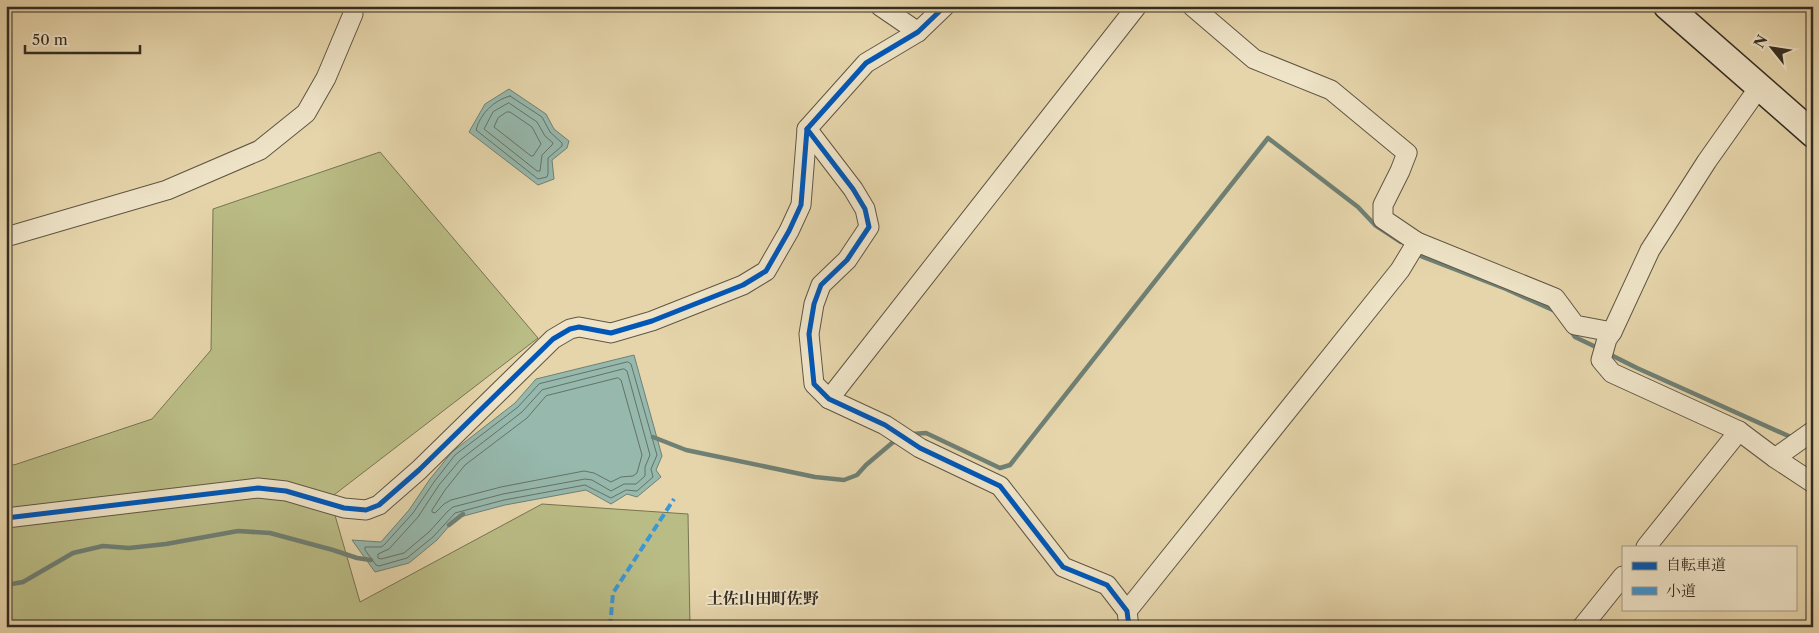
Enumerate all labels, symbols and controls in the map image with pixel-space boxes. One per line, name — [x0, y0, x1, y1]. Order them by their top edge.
scale bar — [25, 22, 140, 54]
north arrow — [1746, 22, 1796, 72]
text: 50 m — [32, 30, 68, 49]
text: N — [1750, 32, 1772, 51]
legend — [1622, 546, 1796, 610]
text: 自転車道 — [1666, 555, 1726, 574]
text: 小道 — [1666, 581, 1696, 600]
district label: 土佐山田町佐野 — [707, 588, 819, 608]

